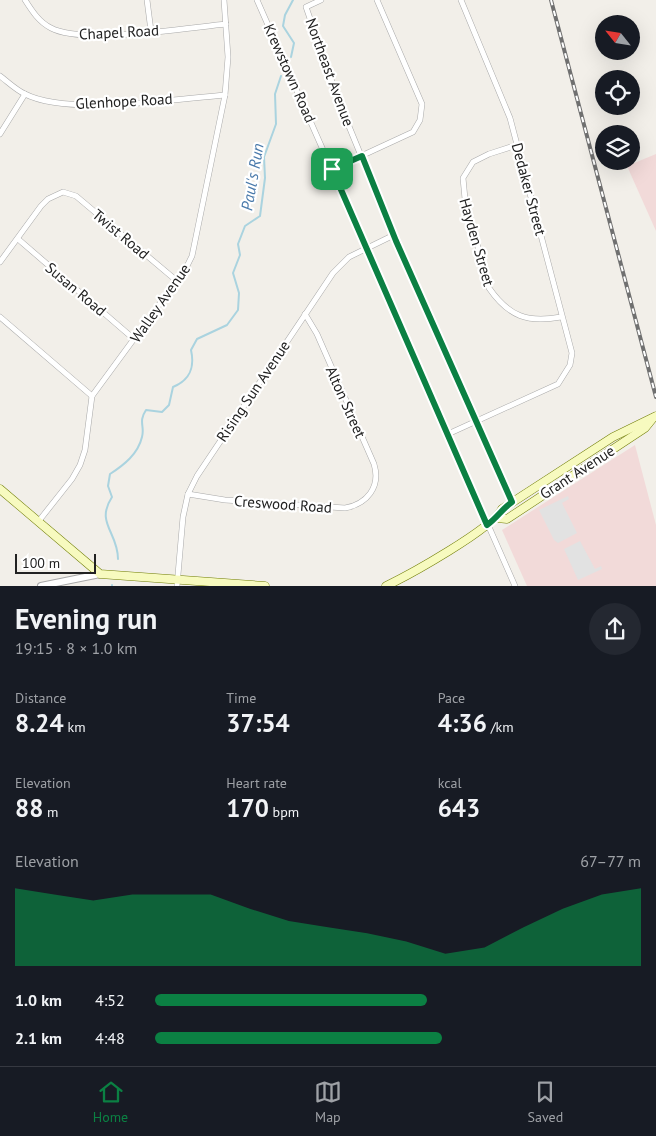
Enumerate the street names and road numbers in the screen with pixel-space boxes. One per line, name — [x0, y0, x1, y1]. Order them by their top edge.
street label: Northeast Avenue — [302, 15, 358, 129]
street label: Chapel Road — [79, 20, 159, 44]
street label: Krewstown Road — [260, 21, 320, 125]
street label: Glenhope Road — [75, 89, 173, 113]
street label: Dedaker Street — [508, 141, 550, 237]
street label: Hayden Street — [455, 196, 499, 288]
street label: Twist Road — [89, 205, 153, 263]
street label: Susan Road — [42, 258, 110, 320]
street label: Walley Avenue — [126, 260, 194, 346]
street label: Rising Sun Avenue — [212, 337, 294, 445]
street label: Alton Street — [322, 363, 370, 441]
street label: Grant Avenue — [536, 441, 618, 503]
street label: Creswood Road — [233, 491, 333, 517]

